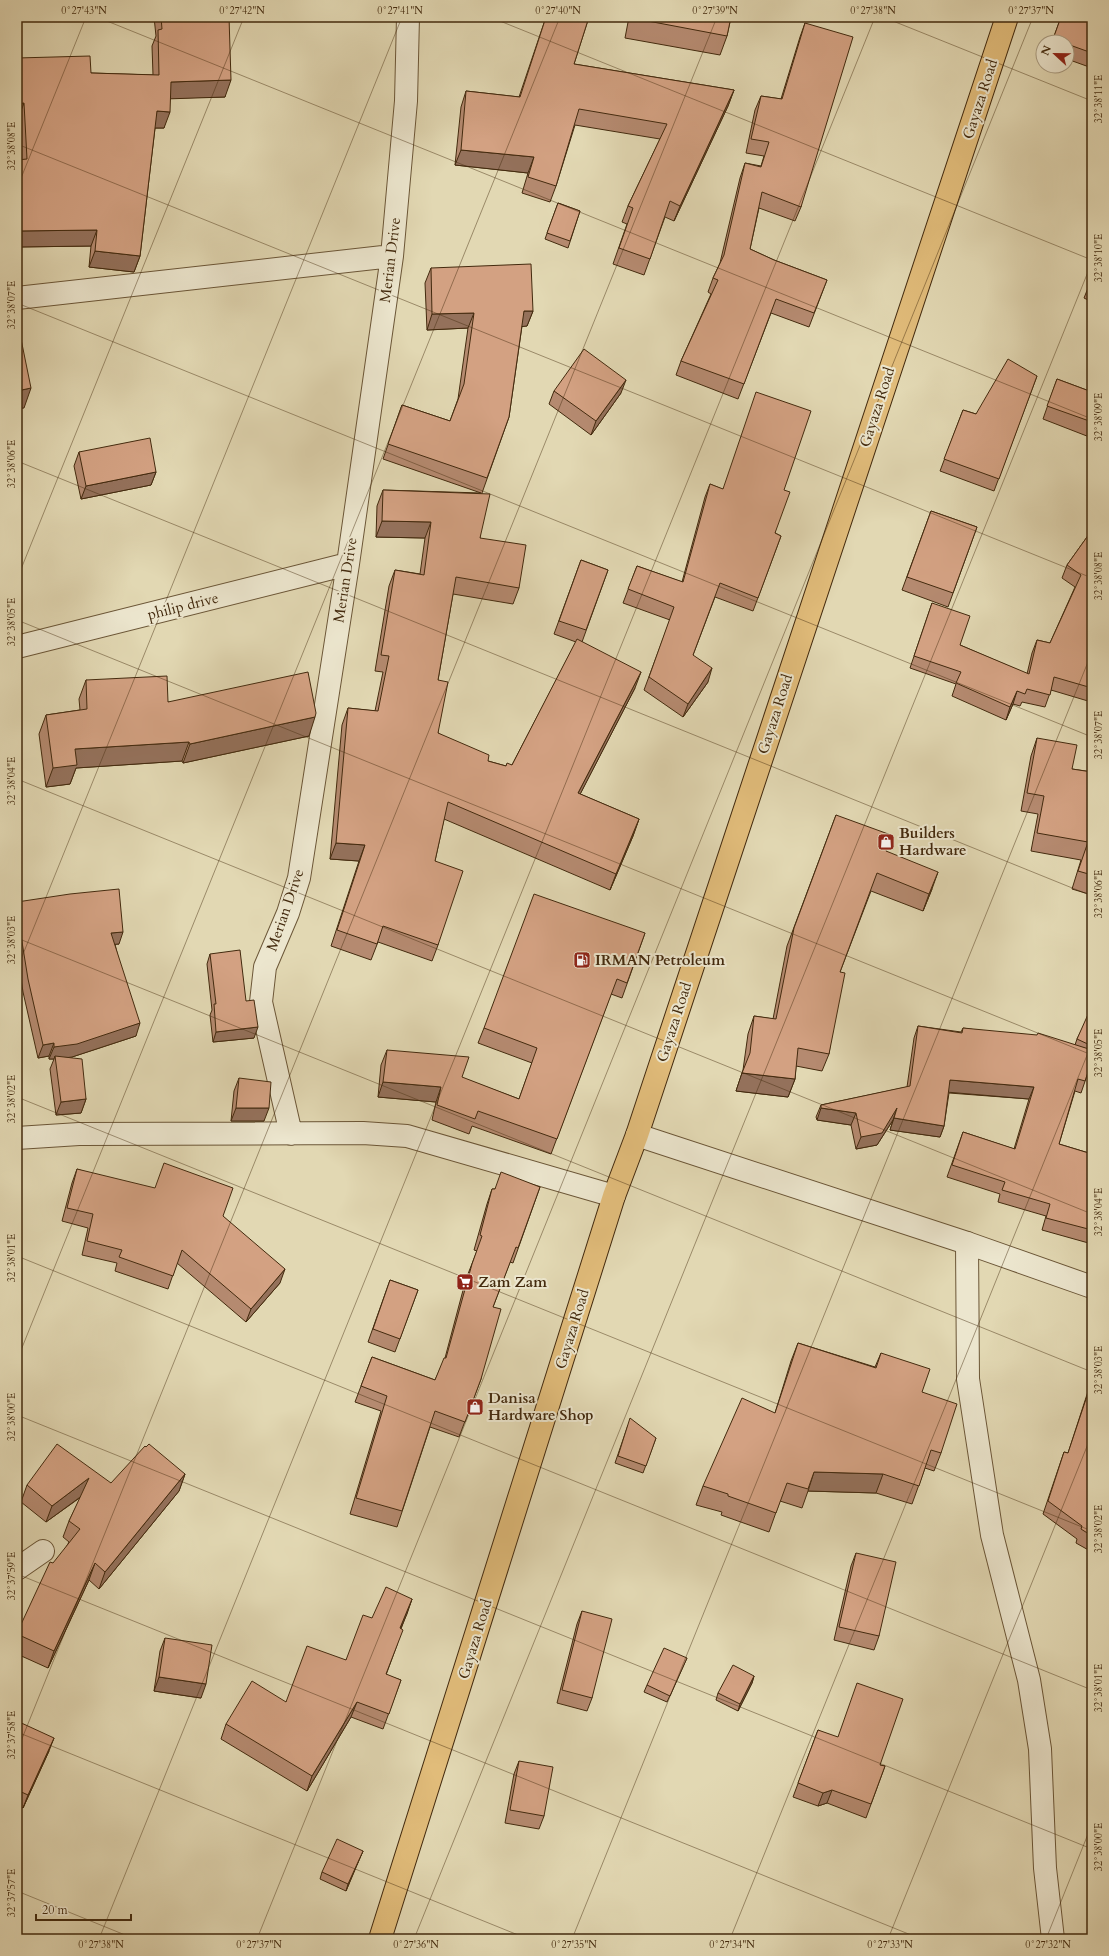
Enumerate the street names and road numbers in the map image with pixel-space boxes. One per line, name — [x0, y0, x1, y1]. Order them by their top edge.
street label: Gayaza Road — [958, 56, 1002, 142]
street label: Merian Drive — [375, 216, 405, 304]
street label: Gayaza Road — [855, 364, 899, 450]
street label: Merian Drive — [328, 536, 362, 624]
street label: philip drive — [145, 587, 221, 624]
street label: Gayaza Road — [753, 671, 797, 757]
street label: Merian Drive — [262, 866, 309, 954]
street label: Gayaza Road — [652, 979, 696, 1065]
street label: Gayaza Road — [550, 1286, 594, 1372]
street label: Gayaza Road — [453, 1596, 497, 1682]

